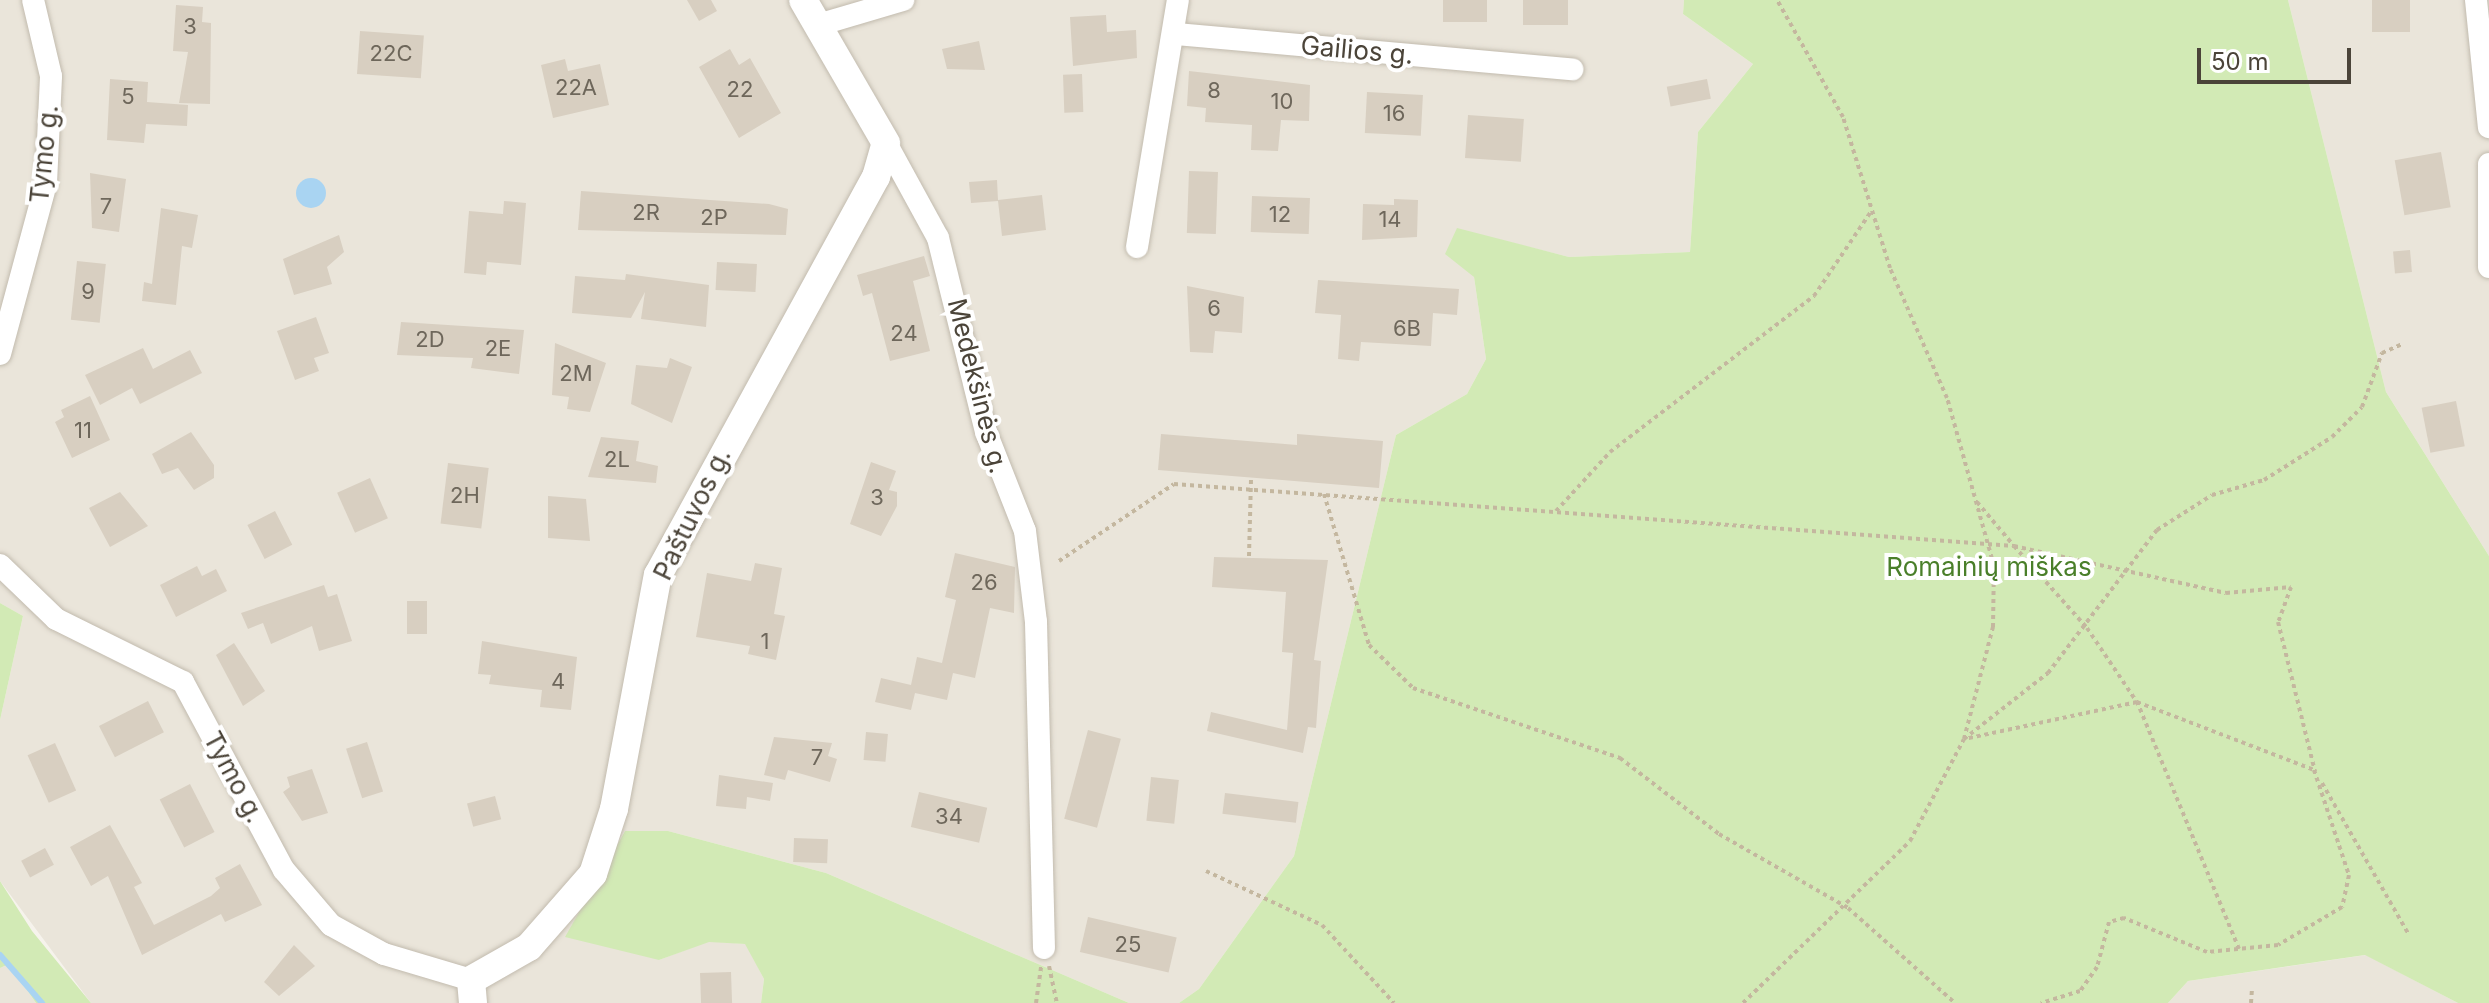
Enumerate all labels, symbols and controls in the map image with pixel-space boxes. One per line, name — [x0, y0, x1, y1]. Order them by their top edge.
house number: 3 — [183, 14, 197, 40]
street label: Gailios g. — [1299, 30, 1415, 70]
scale bar — [2201, 32, 2355, 82]
house number: 22C — [370, 41, 412, 67]
text: 50 m — [2211, 47, 2269, 76]
house number: 22A — [555, 75, 597, 101]
house number: 22 — [727, 77, 753, 103]
house number: 8 — [1207, 78, 1221, 104]
house number: 5 — [121, 84, 135, 110]
house number: 10 — [1271, 89, 1293, 115]
house number: 16 — [1383, 101, 1405, 127]
street label: Tymo g. — [23, 103, 65, 205]
house number: 7 — [100, 194, 112, 220]
house number: 2R — [632, 200, 660, 226]
house number: 12 — [1269, 202, 1291, 228]
house number: 2P — [700, 205, 728, 231]
house number: 14 — [1378, 207, 1402, 233]
house number: 9 — [81, 279, 95, 305]
street label: Medekšinės g. — [941, 295, 1015, 477]
house number: 6 — [1207, 296, 1221, 322]
house number: 6B — [1393, 316, 1421, 342]
house number: 24 — [890, 321, 918, 347]
house number: 2D — [415, 327, 445, 353]
house number: 2E — [485, 336, 511, 362]
house number: 2M — [559, 361, 593, 387]
house number: 11 — [74, 418, 92, 444]
street label: Paštuvos g. — [647, 443, 737, 585]
house number: 2L — [604, 447, 630, 473]
house number: 2H — [450, 483, 480, 509]
house number: 3 — [870, 485, 884, 511]
park label: Romainių miškas — [1886, 551, 2092, 583]
house number: 26 — [970, 570, 998, 596]
house number: 1 — [761, 629, 769, 655]
house number: 4 — [551, 669, 565, 695]
street label: Tymo g. — [197, 726, 271, 828]
house number: 7 — [811, 745, 823, 771]
house number: 34 — [935, 804, 963, 830]
house number: 25 — [1115, 932, 1141, 958]

